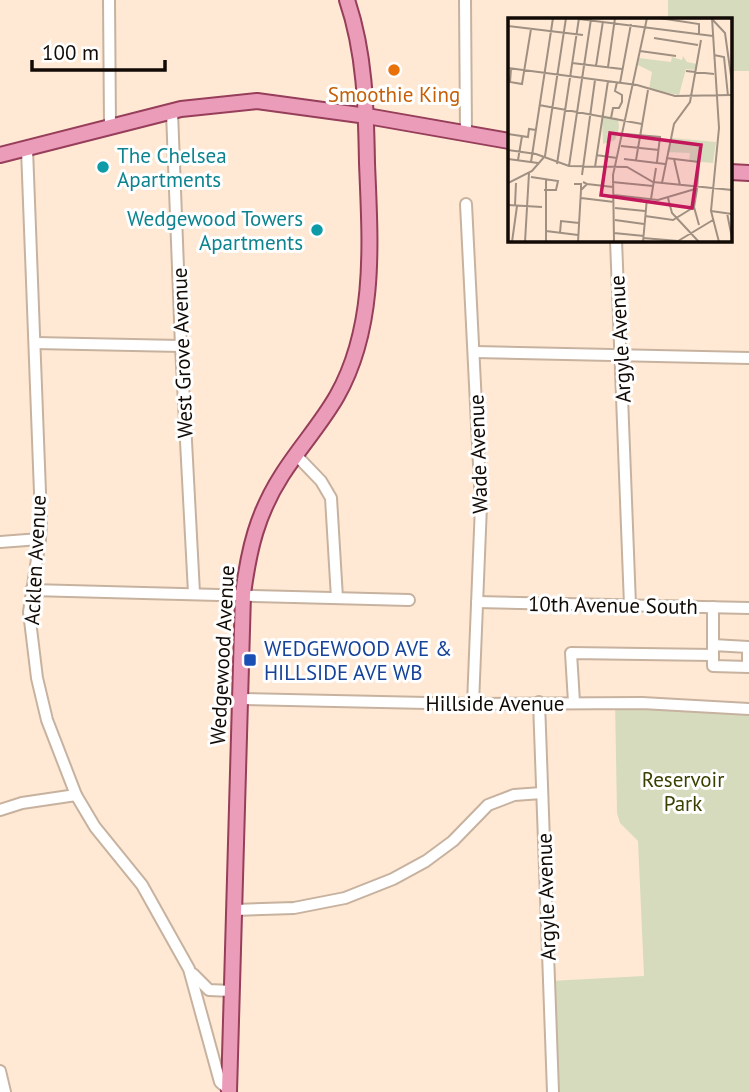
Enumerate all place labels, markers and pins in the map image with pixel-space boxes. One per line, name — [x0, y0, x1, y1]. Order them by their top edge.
marker: Smoothie King — [386, 62, 402, 78]
place label: Smoothie King — [328, 81, 460, 108]
place label: The Chelsea Apartments — [117, 142, 227, 193]
marker: The Chelsea Apartments — [95, 159, 111, 175]
place label: Wedgewood Towers Apartments — [127, 205, 303, 256]
marker: Wedgewood Towers Apartments — [309, 222, 325, 238]
place label: WEDGEWOOD AVE & HILLSIDE AVE WB — [264, 635, 452, 686]
marker: WEDGEWOOD AVE & HILLSIDE AVE WB — [242, 652, 258, 668]

